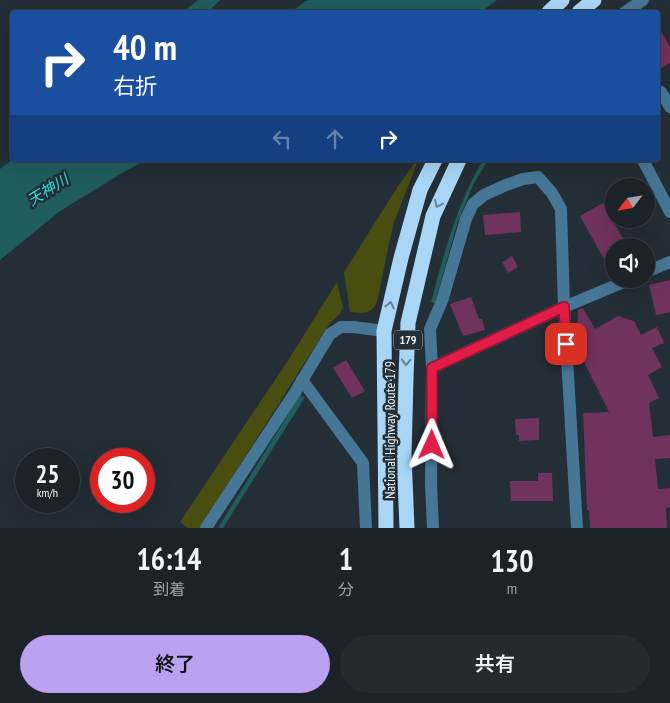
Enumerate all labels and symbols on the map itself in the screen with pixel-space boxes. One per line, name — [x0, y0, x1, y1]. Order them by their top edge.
water label: 天神川 — [24, 169, 74, 210]
north arrow — [605, 178, 655, 228]
one-way arrow — [434, 199, 445, 208]
one-way arrow — [384, 300, 395, 309]
pin — [545, 323, 587, 365]
road number: 179 — [394, 330, 422, 350]
one-way arrow — [401, 359, 412, 367]
street label: National Highway Route 179 — [381, 361, 399, 499]
position arrow — [405, 418, 457, 470]
speed limit sign: 30 — [90, 448, 155, 513]

